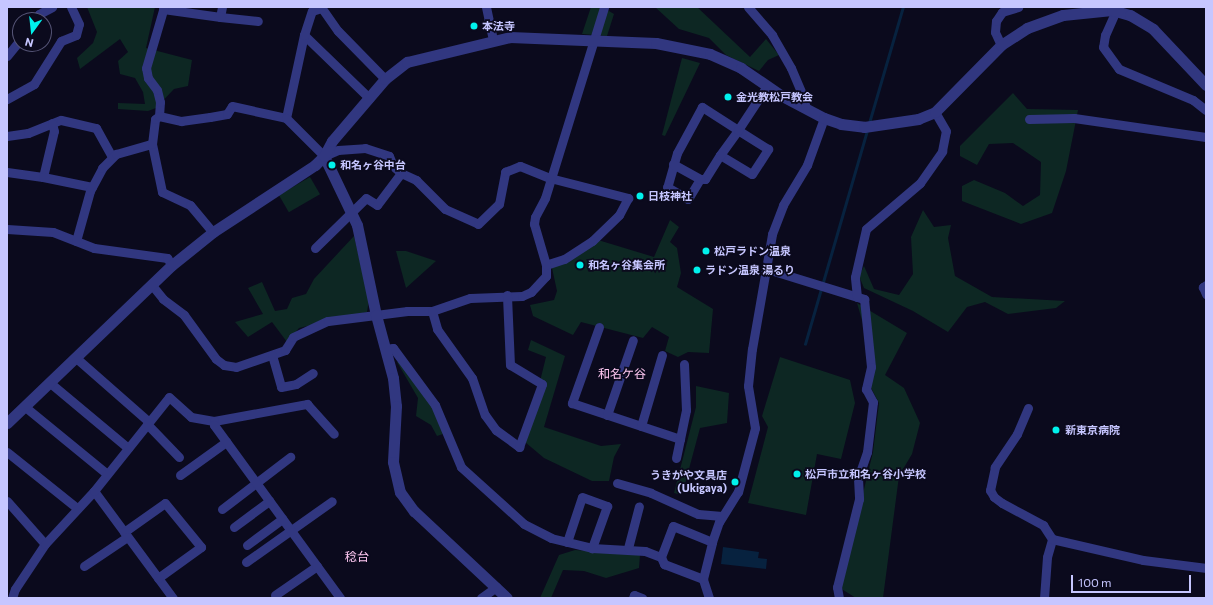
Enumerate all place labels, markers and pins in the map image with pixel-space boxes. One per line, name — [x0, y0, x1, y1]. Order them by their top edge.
place label: 本法寺 — [482, 19, 515, 33]
marker: 本法寺 — [469, 21, 479, 31]
place label: 金光教松戸教会 — [736, 90, 813, 104]
marker: 金光教松戸教会 — [723, 92, 733, 102]
place label: 和名ヶ谷中台 — [340, 158, 406, 172]
marker: 和名ヶ谷中台 — [327, 160, 337, 170]
place label: 日枝神社 — [648, 189, 692, 203]
marker: 日枝神社 — [635, 191, 645, 201]
place label: 松戸ラドン温泉 — [714, 244, 791, 258]
marker: 松戸ラドン温泉 — [701, 246, 711, 256]
place label: 和名ヶ谷集会所 — [588, 258, 665, 272]
marker: 和名ヶ谷集会所 — [575, 260, 585, 270]
place label: ラドン温泉 湯るり — [705, 263, 795, 277]
marker: ラドン温泉 湯るり — [692, 265, 702, 275]
place label: 新東京病院 — [1065, 423, 1120, 437]
marker: 新東京病院 — [1050, 424, 1062, 436]
place label: 松戸市立和名ヶ谷小学校 — [805, 467, 926, 481]
place label: うきがや文具店 (Ukigaya) — [650, 469, 727, 495]
marker: 松戸市立和名ヶ谷小学校 — [792, 469, 802, 479]
marker: うきがや文具店 (Ukigaya) — [730, 477, 740, 487]

